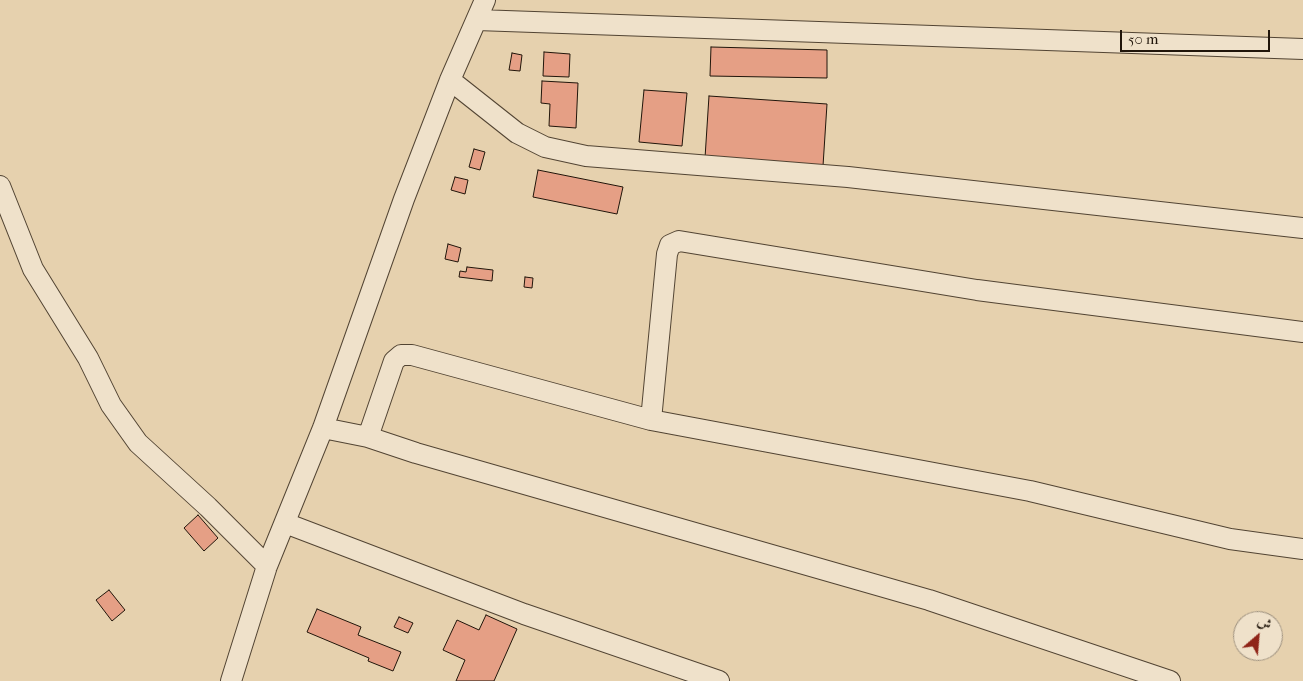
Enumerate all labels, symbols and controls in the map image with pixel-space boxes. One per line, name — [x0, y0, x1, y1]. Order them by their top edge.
scale bar — [1123, 20, 1273, 52]
text: 50 m — [1128, 30, 1158, 48]
north arrow — [1233, 611, 1283, 661]
text: ش — [1255, 612, 1275, 634]

